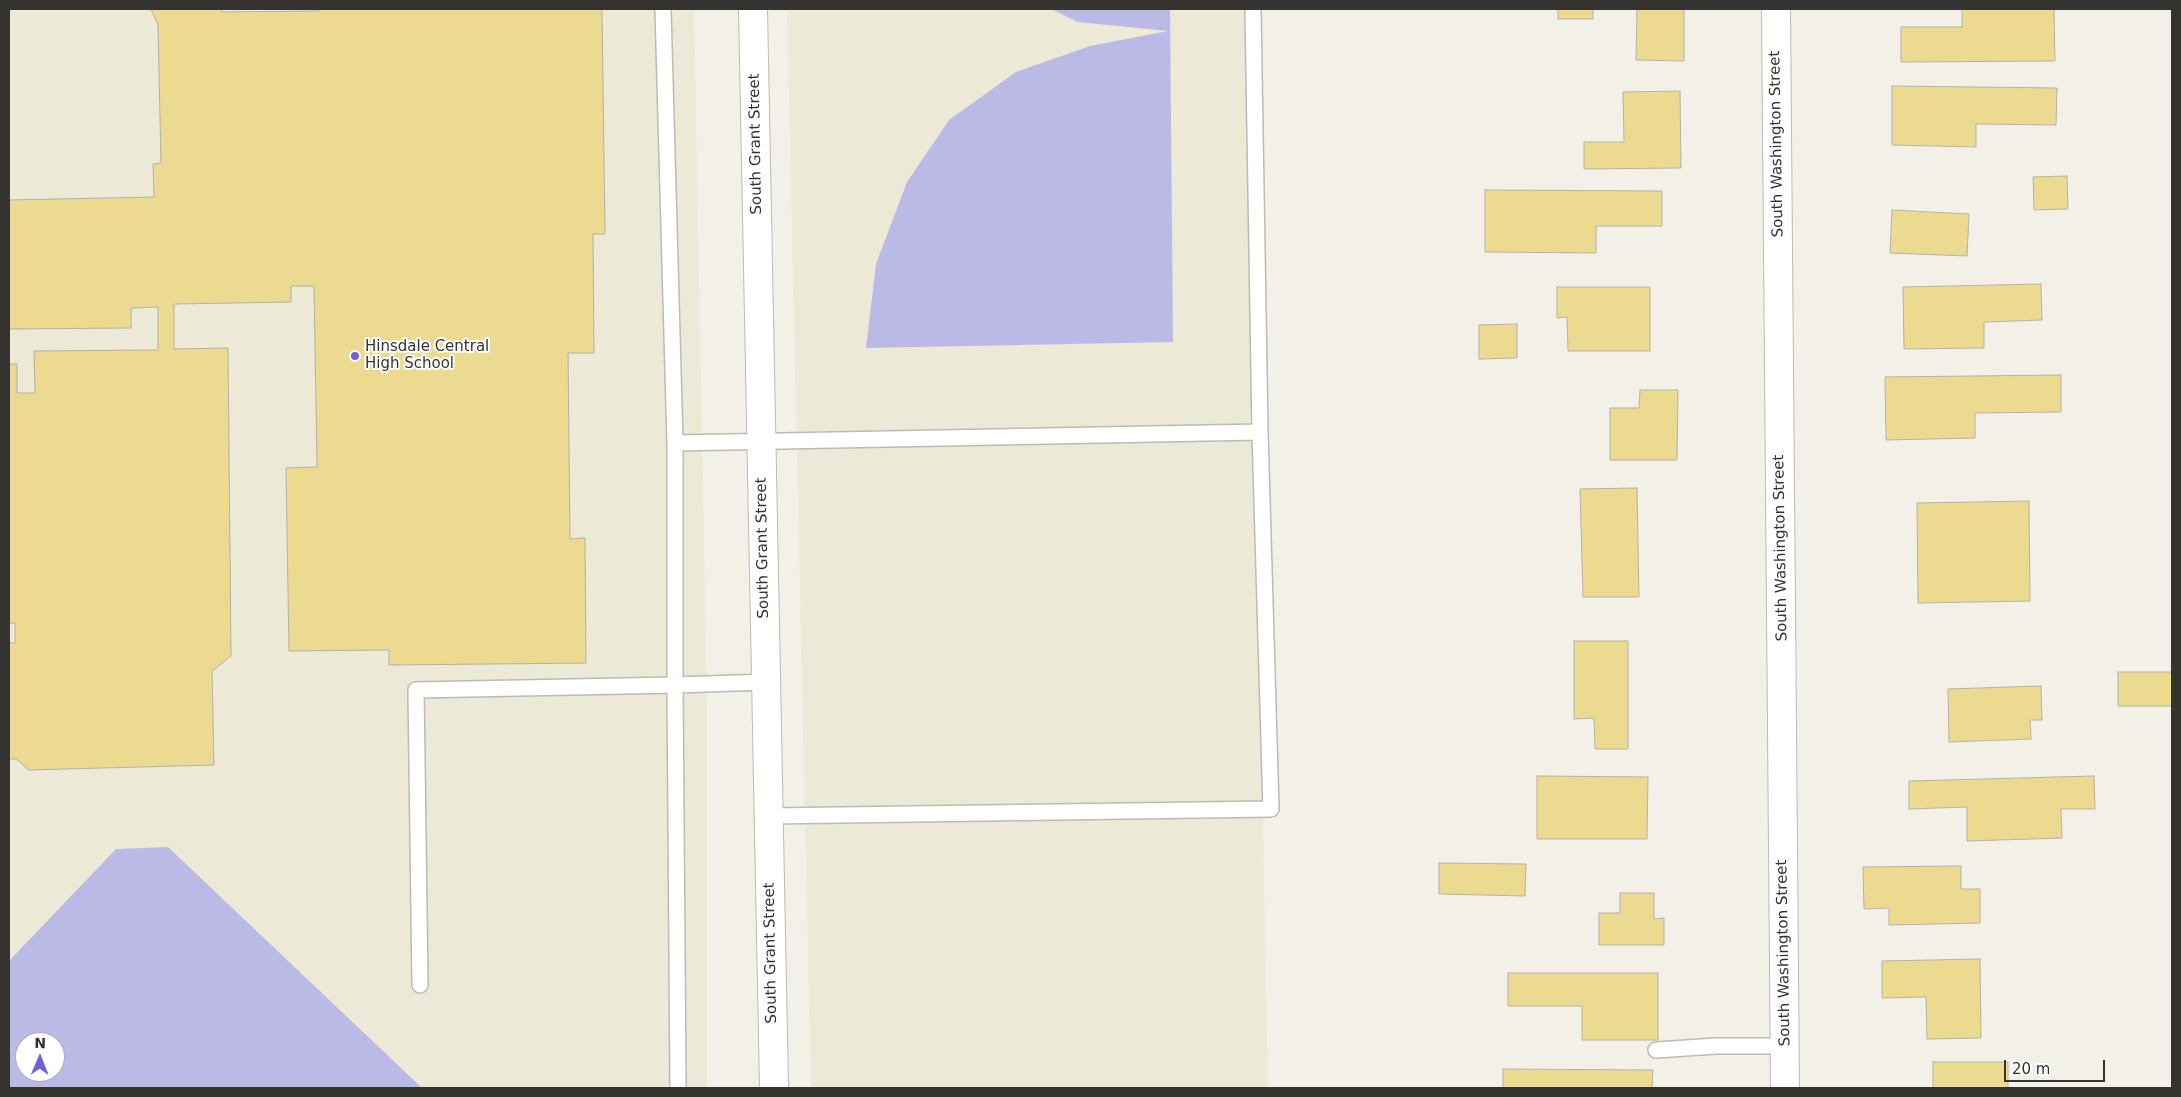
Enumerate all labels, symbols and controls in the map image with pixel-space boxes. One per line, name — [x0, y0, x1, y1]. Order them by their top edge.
street label: South Washington Street — [1766, 50, 1788, 238]
street label: South Grant Street — [746, 73, 766, 215]
place label: Hinsdale Central High School — [365, 338, 489, 373]
marker: Hinsdale Central High School — [349, 350, 361, 362]
street label: South Washington Street — [1770, 454, 1792, 642]
street label: South Grant Street — [753, 477, 773, 619]
street label: South Washington Street — [1773, 859, 1795, 1047]
street label: South Grant Street — [761, 882, 781, 1024]
north arrow — [15, 1032, 65, 1082]
text: N — [34, 1035, 46, 1051]
scale bar — [2006, 1050, 2107, 1082]
text: 20 m — [2012, 1060, 2050, 1078]

